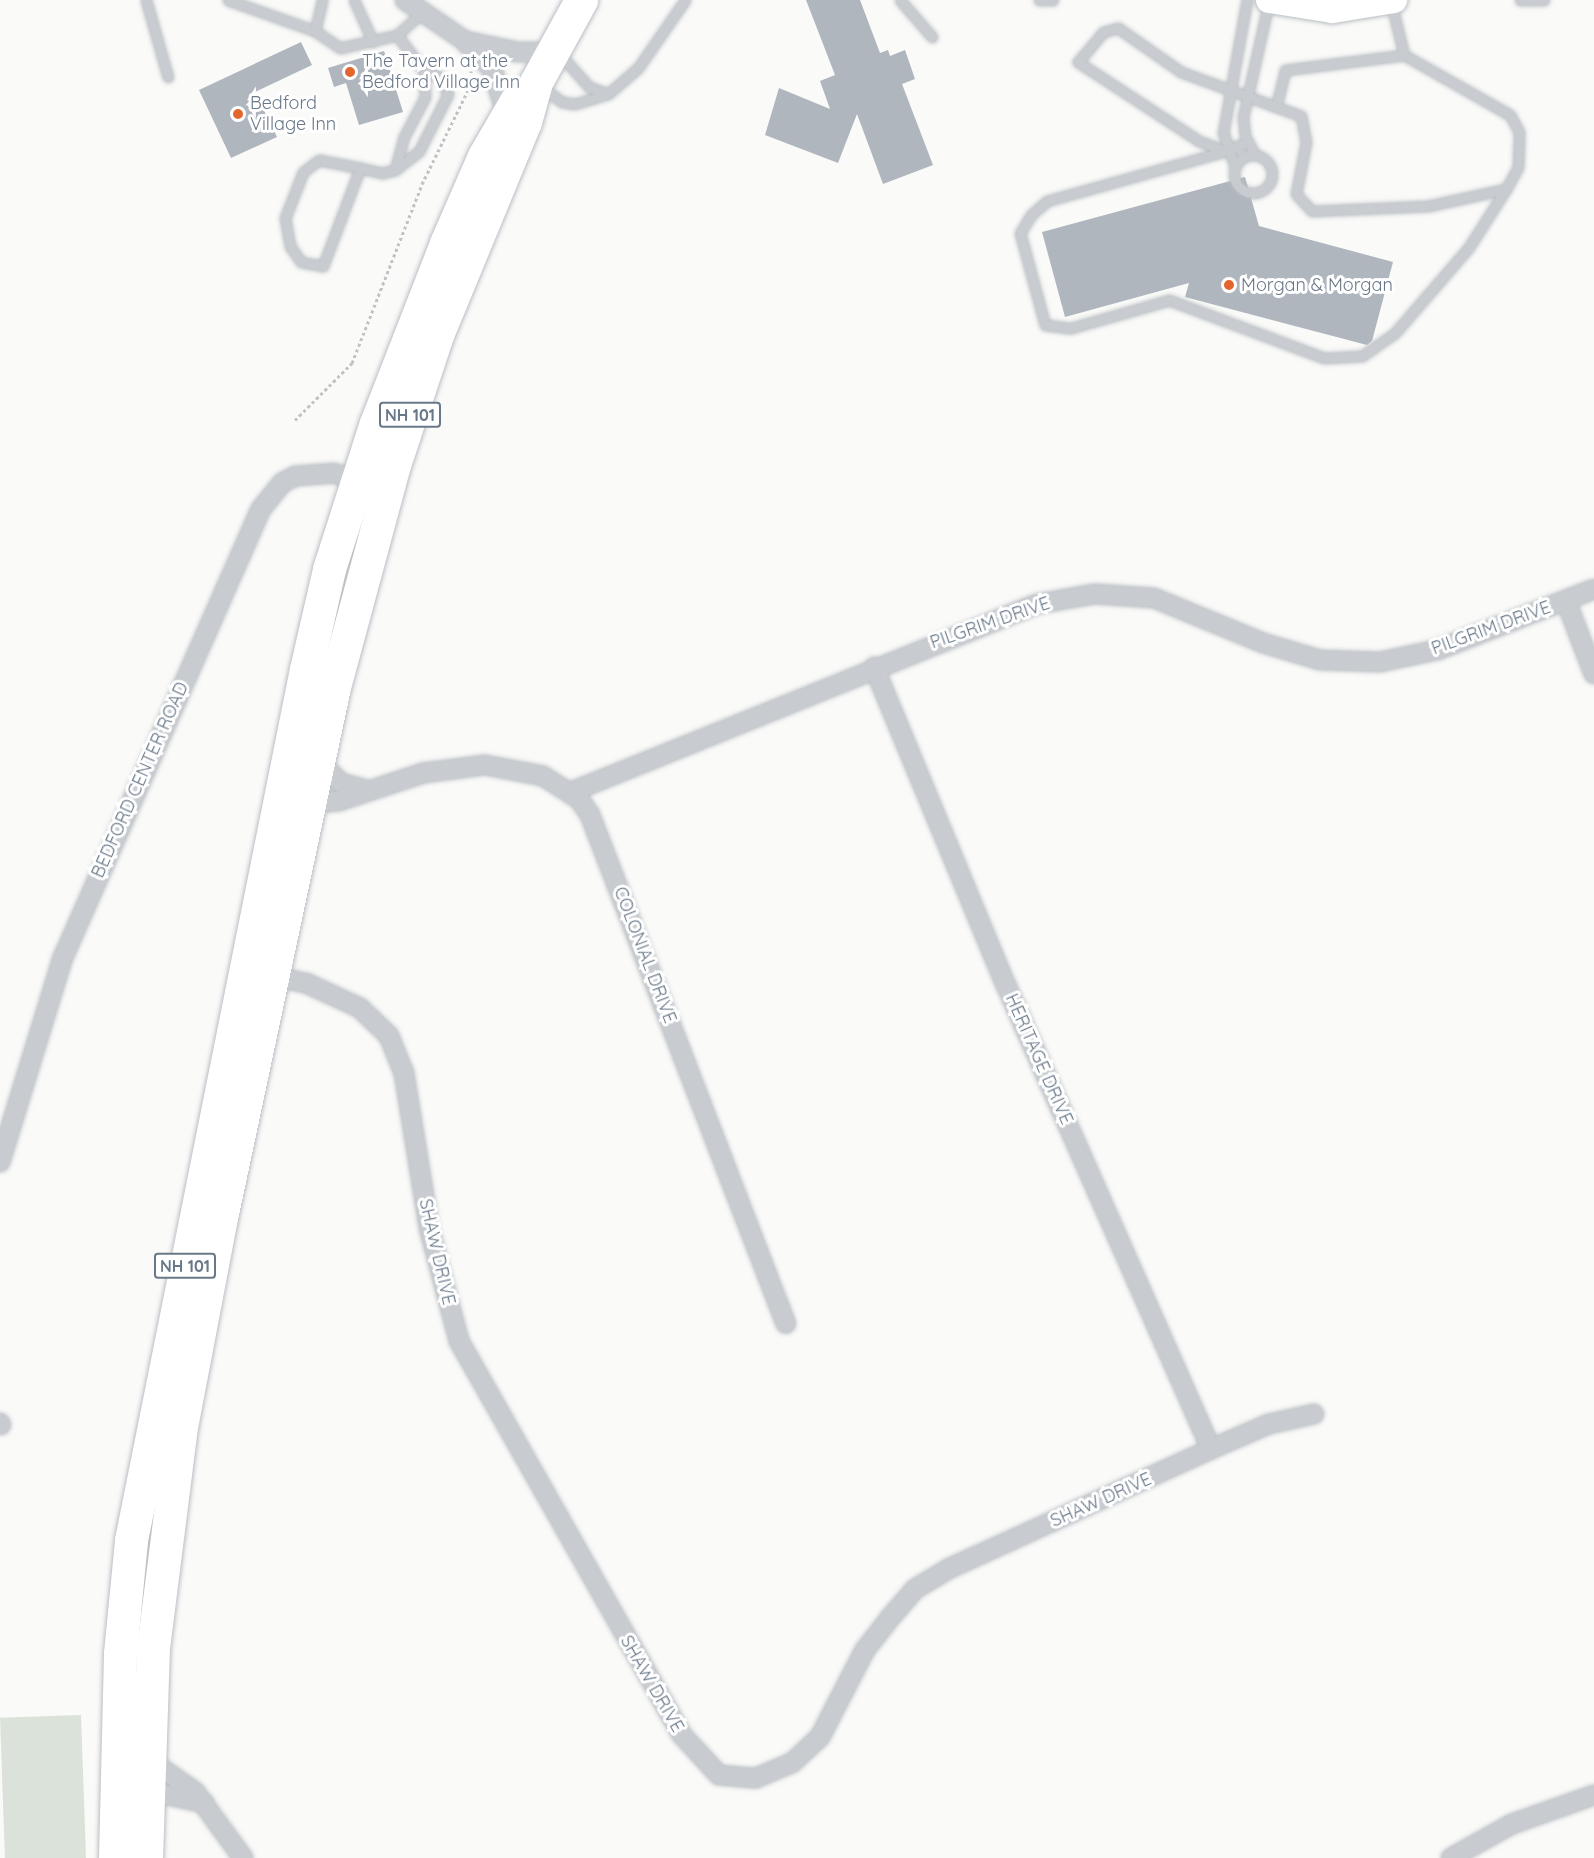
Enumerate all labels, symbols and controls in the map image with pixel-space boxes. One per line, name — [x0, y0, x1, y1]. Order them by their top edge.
place label: The Tavern at the Bedford Village Inn — [362, 51, 520, 94]
marker: The Tavern at the Bedford Village Inn — [343, 65, 357, 79]
place label: Bedford Village Inn — [250, 93, 336, 136]
marker: Bedford Village Inn — [231, 107, 245, 121]
place label: Morgan & Morgan — [1241, 274, 1393, 296]
marker: Morgan & Morgan — [1222, 278, 1236, 292]
road number: NH 101 — [378, 402, 442, 428]
street label: PILGRIM DRIVE — [927, 592, 1053, 654]
street label: PILGRIM DRIVE — [1428, 596, 1554, 660]
street label: BEDFORD CENTER ROAD — [87, 679, 193, 881]
street label: COLONIAL DRIVE — [609, 884, 681, 1026]
street label: HERITAGE DRIVE — [1001, 990, 1077, 1128]
street label: SHAW DRIVE — [414, 1197, 460, 1307]
road number: NH 101 — [154, 1253, 216, 1279]
street label: SHAW DRIVE — [1047, 1468, 1155, 1532]
street label: SHAW DRIVE — [616, 1632, 688, 1736]

